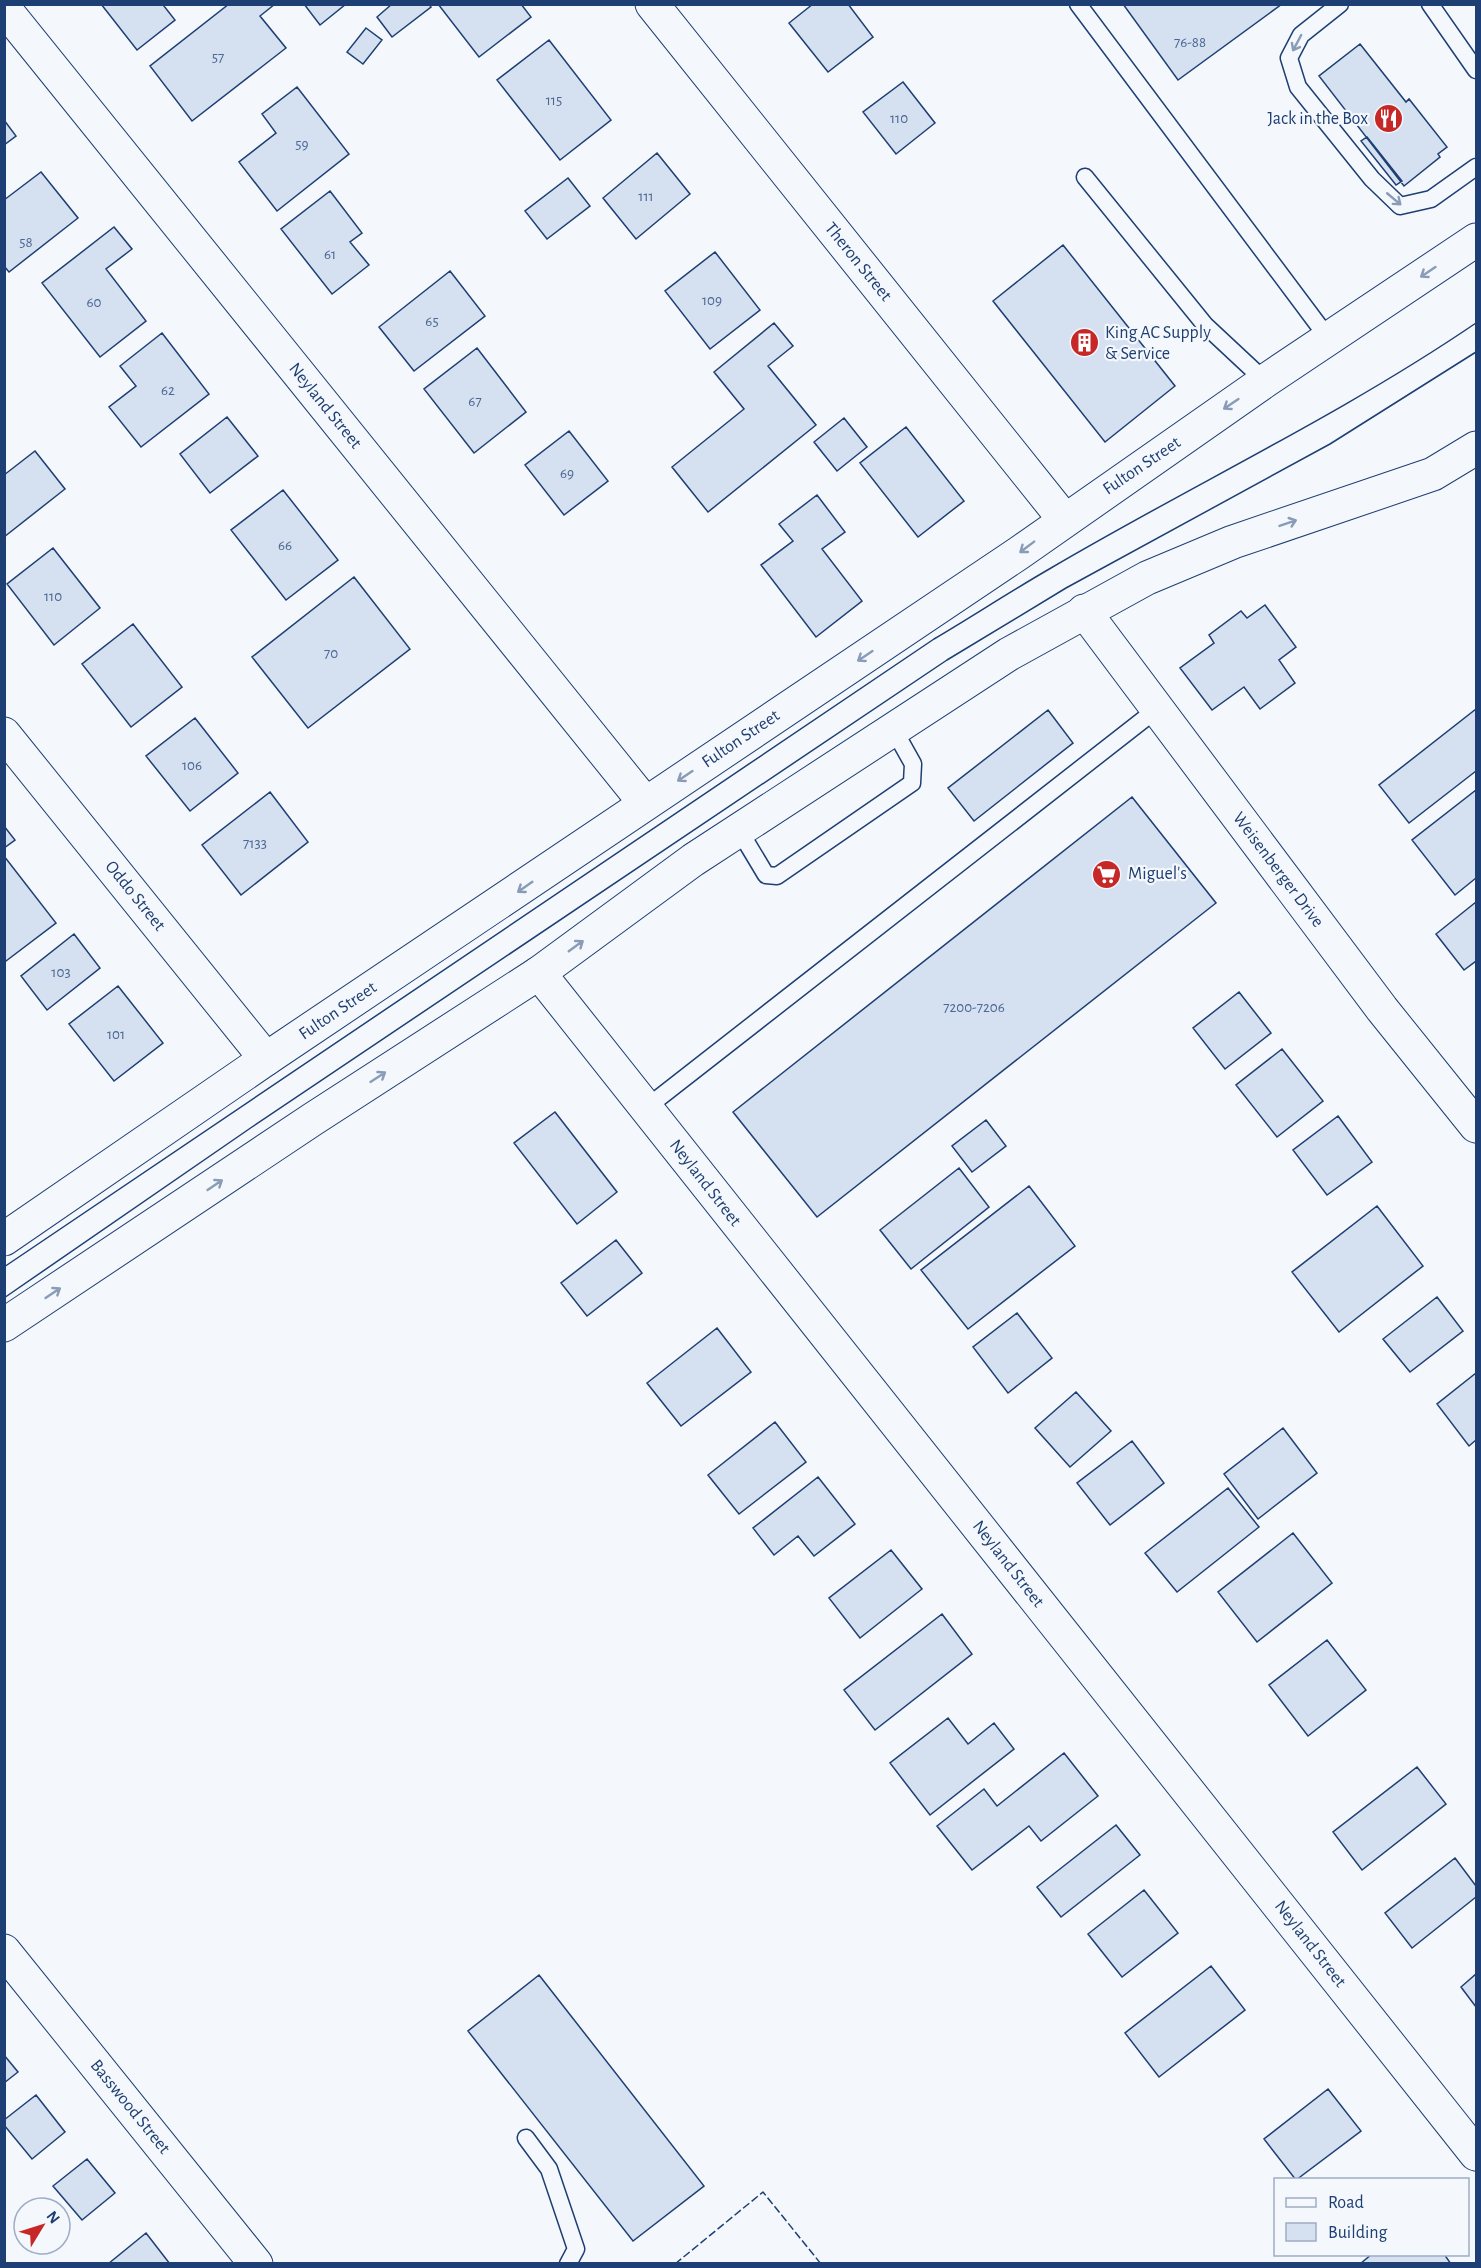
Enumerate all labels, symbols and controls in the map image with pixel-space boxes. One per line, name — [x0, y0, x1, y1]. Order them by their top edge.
one-way arrow — [1291, 34, 1303, 51]
house number: 76-88 — [1174, 35, 1206, 50]
house number: 57 — [212, 50, 224, 65]
house number: 115 — [546, 93, 562, 108]
restaurant icon: Jack in the Box — [1373, 103, 1405, 135]
place label: Jack in the Box — [1268, 110, 1368, 128]
house number: 110 — [890, 111, 908, 126]
house number: 59 — [295, 137, 309, 152]
house number: 111 — [638, 189, 654, 204]
one-way arrow — [1386, 192, 1402, 205]
street label: Theron Street — [821, 219, 895, 305]
house number: 58 — [19, 235, 33, 250]
house number: 61 — [324, 247, 336, 262]
one-way arrow — [1420, 266, 1437, 278]
house number: 109 — [702, 293, 722, 308]
house number: 60 — [87, 295, 102, 310]
house number: 65 — [425, 314, 439, 329]
place label: King AC Supply & Service — [1105, 324, 1211, 363]
building icon: King AC Supply & Service — [1068, 327, 1100, 359]
street label: Neyland Street — [285, 360, 365, 452]
house number: 62 — [161, 383, 175, 398]
house number: 67 — [468, 394, 482, 409]
one-way arrow — [1223, 398, 1240, 411]
street label: Fulton Street — [1100, 433, 1184, 498]
house number: 69 — [560, 466, 574, 481]
one-way arrow — [1278, 517, 1297, 528]
house number: 66 — [278, 538, 292, 553]
one-way arrow — [1019, 541, 1035, 554]
house number: 110 — [44, 589, 62, 604]
house number: 70 — [324, 646, 338, 661]
one-way arrow — [857, 650, 874, 662]
street label: Fulton Street — [699, 706, 783, 771]
house number: 106 — [182, 758, 202, 773]
one-way arrow — [678, 770, 694, 782]
street label: Weisenberger Drive — [1229, 809, 1327, 931]
house number: 7133 — [243, 836, 267, 851]
street label: Oddo Street — [101, 858, 169, 935]
supermarket icon: Miguel's — [1091, 858, 1123, 890]
place label: Miguel's — [1128, 865, 1187, 883]
one-way arrow — [517, 881, 533, 893]
one-way arrow — [567, 940, 583, 952]
house number: 103 — [51, 965, 71, 980]
street label: Fulton Street — [296, 978, 380, 1043]
house number: 7200-7206 — [943, 1000, 1005, 1015]
house number: 101 — [107, 1027, 125, 1042]
one-way arrow — [369, 1071, 386, 1083]
street label: Neyland Street — [666, 1136, 744, 1230]
one-way arrow — [207, 1178, 224, 1191]
one-way arrow — [44, 1287, 61, 1299]
street label: Neyland Street — [969, 1517, 1047, 1611]
street label: Neyland Street — [1271, 1897, 1349, 1991]
street label: Basswood Street — [87, 2056, 174, 2158]
legend — [1274, 2178, 1469, 2256]
text: Road — [1328, 2194, 1364, 2212]
north arrow — [12, 2196, 72, 2256]
text: N — [43, 2208, 63, 2227]
text: Building — [1328, 2224, 1388, 2242]

